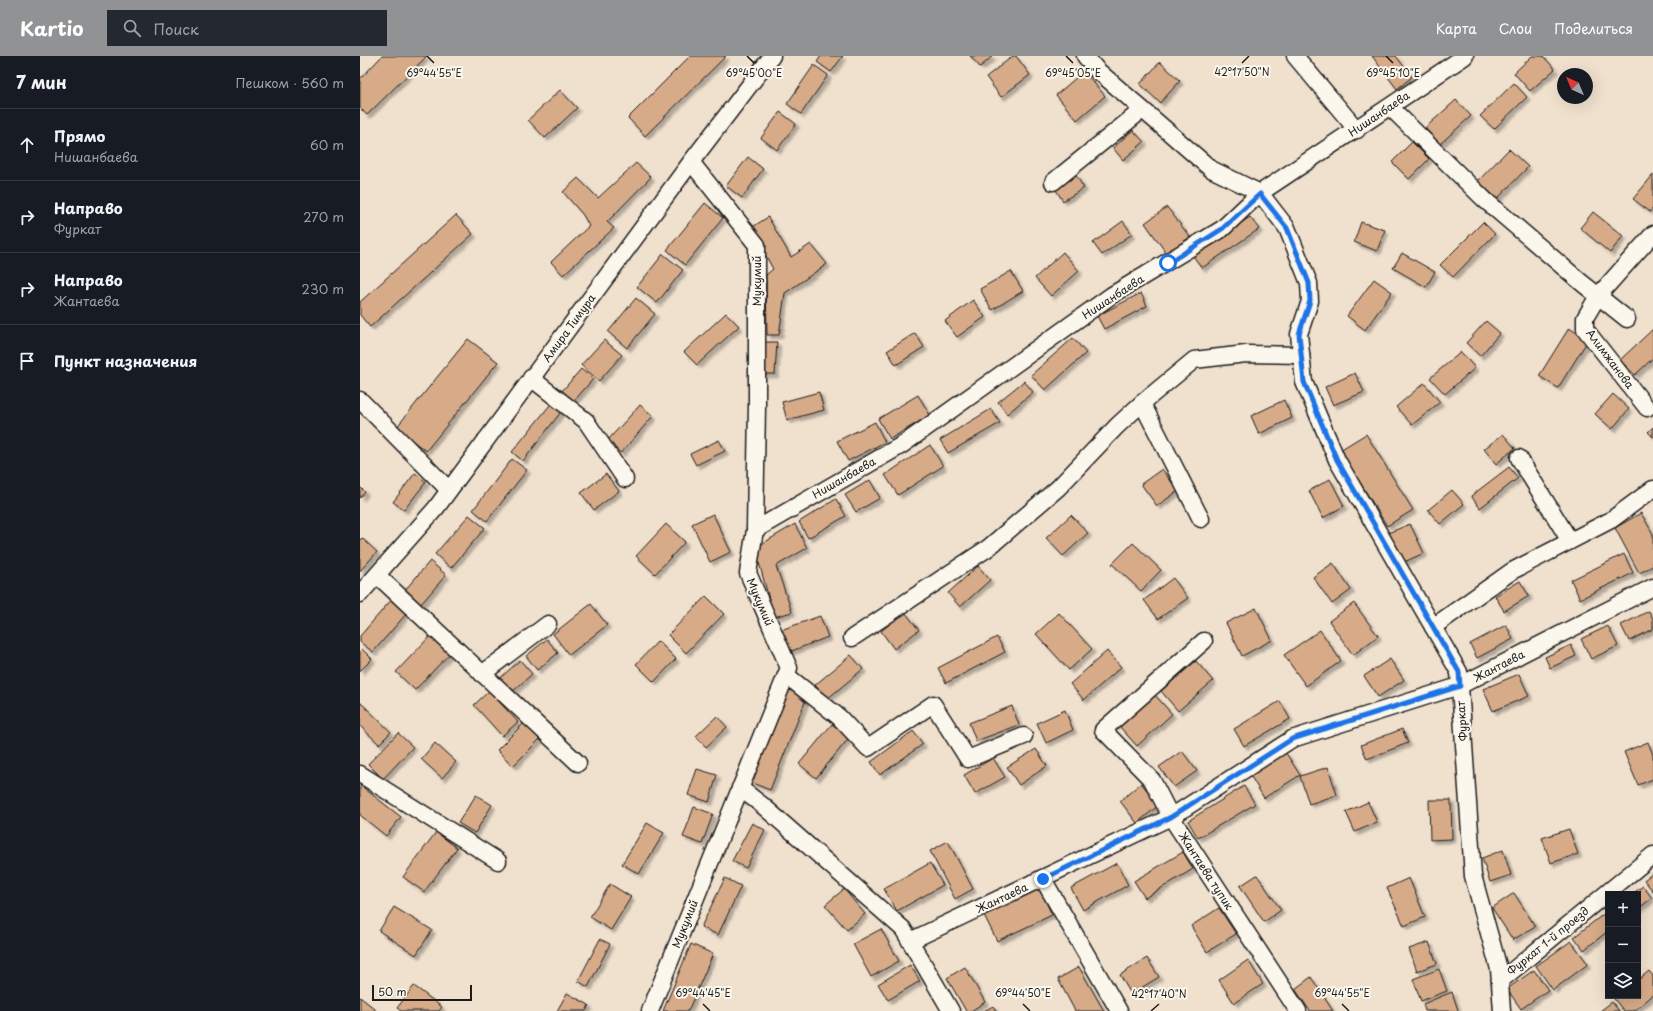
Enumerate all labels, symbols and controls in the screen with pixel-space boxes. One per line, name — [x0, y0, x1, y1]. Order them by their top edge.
search box — [107, 10, 387, 46]
text: Kartio — [20, 14, 83, 42]
icon: search — [121, 17, 143, 39]
text: Поиск — [153, 17, 199, 40]
text: Карта — [1436, 18, 1477, 39]
text: Слои — [1499, 18, 1532, 39]
text: Поделиться — [1554, 18, 1633, 39]
text: 42°17'50"N — [1214, 64, 1270, 79]
text: 69°44'55"E — [406, 65, 462, 80]
text: 69°45'00"E — [726, 65, 782, 80]
text: 69°45'05"E — [1045, 65, 1101, 80]
text: 69°45'10"E — [1366, 65, 1420, 80]
north arrow — [1557, 68, 1593, 104]
text: 7 мин — [16, 69, 67, 95]
text: Пешком · 560 m — [236, 73, 344, 92]
street label: Нишанбаева — [1345, 87, 1413, 140]
text: Прямо — [54, 124, 105, 147]
icon: ahead — [16, 134, 38, 156]
text: 60 m — [310, 135, 344, 154]
text: Нишанбаева — [54, 147, 138, 166]
text: Направо — [54, 196, 123, 219]
icon: right — [16, 206, 38, 228]
text: 270 m — [303, 207, 344, 226]
text: Фуркат — [54, 219, 102, 238]
route start — [1159, 254, 1177, 272]
street label: Мукумий — [748, 256, 765, 306]
text: Направо — [54, 268, 123, 291]
street label: Нишанбаева — [1078, 270, 1147, 323]
icon: right — [16, 278, 38, 300]
text: 230 m — [302, 279, 344, 298]
street label: Амира Тимура — [538, 290, 599, 365]
text: Жантаева — [54, 291, 119, 310]
street label: Алимжанова — [1582, 325, 1639, 392]
text: Пункт назначения — [54, 349, 197, 372]
icon: arrive — [16, 350, 38, 372]
street label: Нишанбаева — [809, 452, 879, 503]
street label: Мукумий — [743, 575, 778, 628]
street label: Жантаева — [1469, 645, 1527, 686]
street label: Фуркат — [1452, 700, 1471, 742]
street label: Жантаева тупик — [1174, 828, 1238, 913]
route end — [1034, 870, 1052, 888]
street label: Жантаева — [972, 878, 1031, 917]
map controls — [1605, 891, 1641, 999]
button: + — [1605, 891, 1641, 927]
street label: Мукумий — [667, 897, 702, 950]
street label: Фуркат 1-й проезд — [1503, 902, 1592, 979]
button: − — [1605, 927, 1641, 963]
button: layers — [1605, 963, 1641, 999]
scale bar — [372, 983, 472, 1002]
text: 50 m — [378, 983, 407, 1000]
text: 69°44'45"E — [675, 985, 731, 1000]
text: 69°44'50"E — [995, 985, 1051, 1000]
text: 69°44'55"E — [1314, 985, 1370, 1000]
text: 42°17'40"N — [1131, 986, 1187, 1001]

